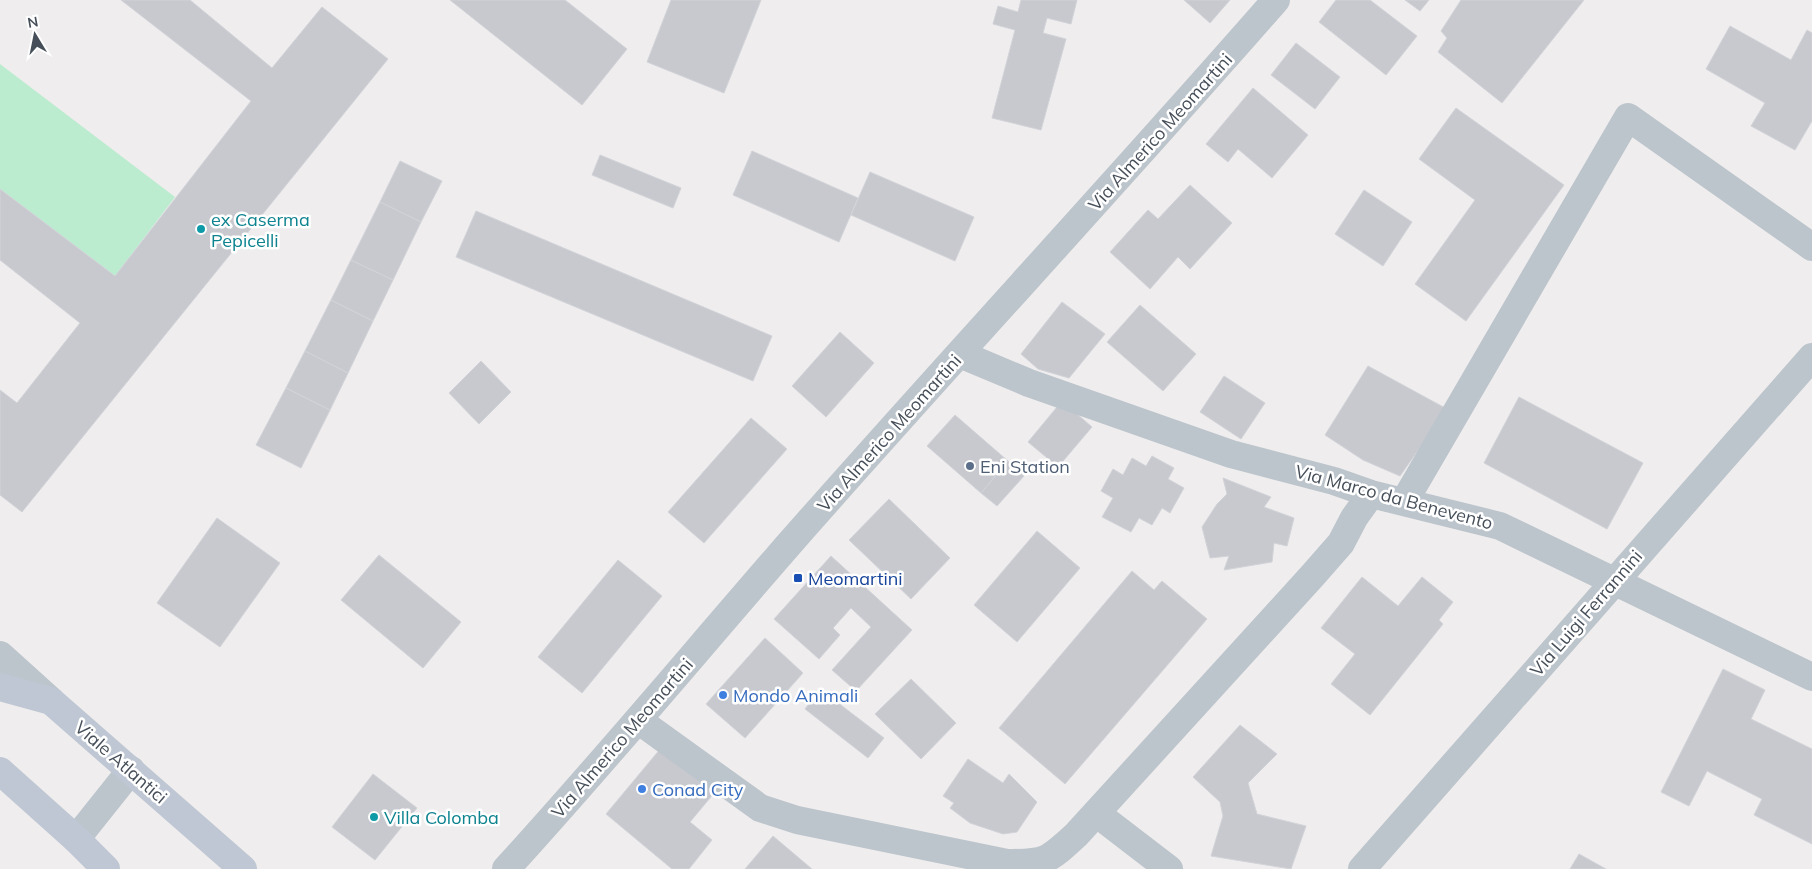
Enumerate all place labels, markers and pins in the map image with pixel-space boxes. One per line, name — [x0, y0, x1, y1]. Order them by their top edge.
place label: ex Caserma Pepicelli — [211, 208, 310, 252]
marker: ex Caserma Pepicelli — [195, 223, 207, 235]
place label: Eni Station — [980, 455, 1070, 478]
marker: Eni Station — [964, 460, 976, 472]
place label: Meomartini — [808, 567, 903, 590]
marker: Meomartini — [792, 572, 804, 584]
place label: Mondo Animali — [733, 684, 858, 707]
marker: Mondo Animali — [717, 689, 729, 701]
place label: Conad City — [652, 778, 744, 801]
marker: Conad City — [636, 783, 648, 795]
place label: Villa Colomba — [384, 806, 499, 829]
marker: Villa Colomba — [368, 811, 380, 823]

